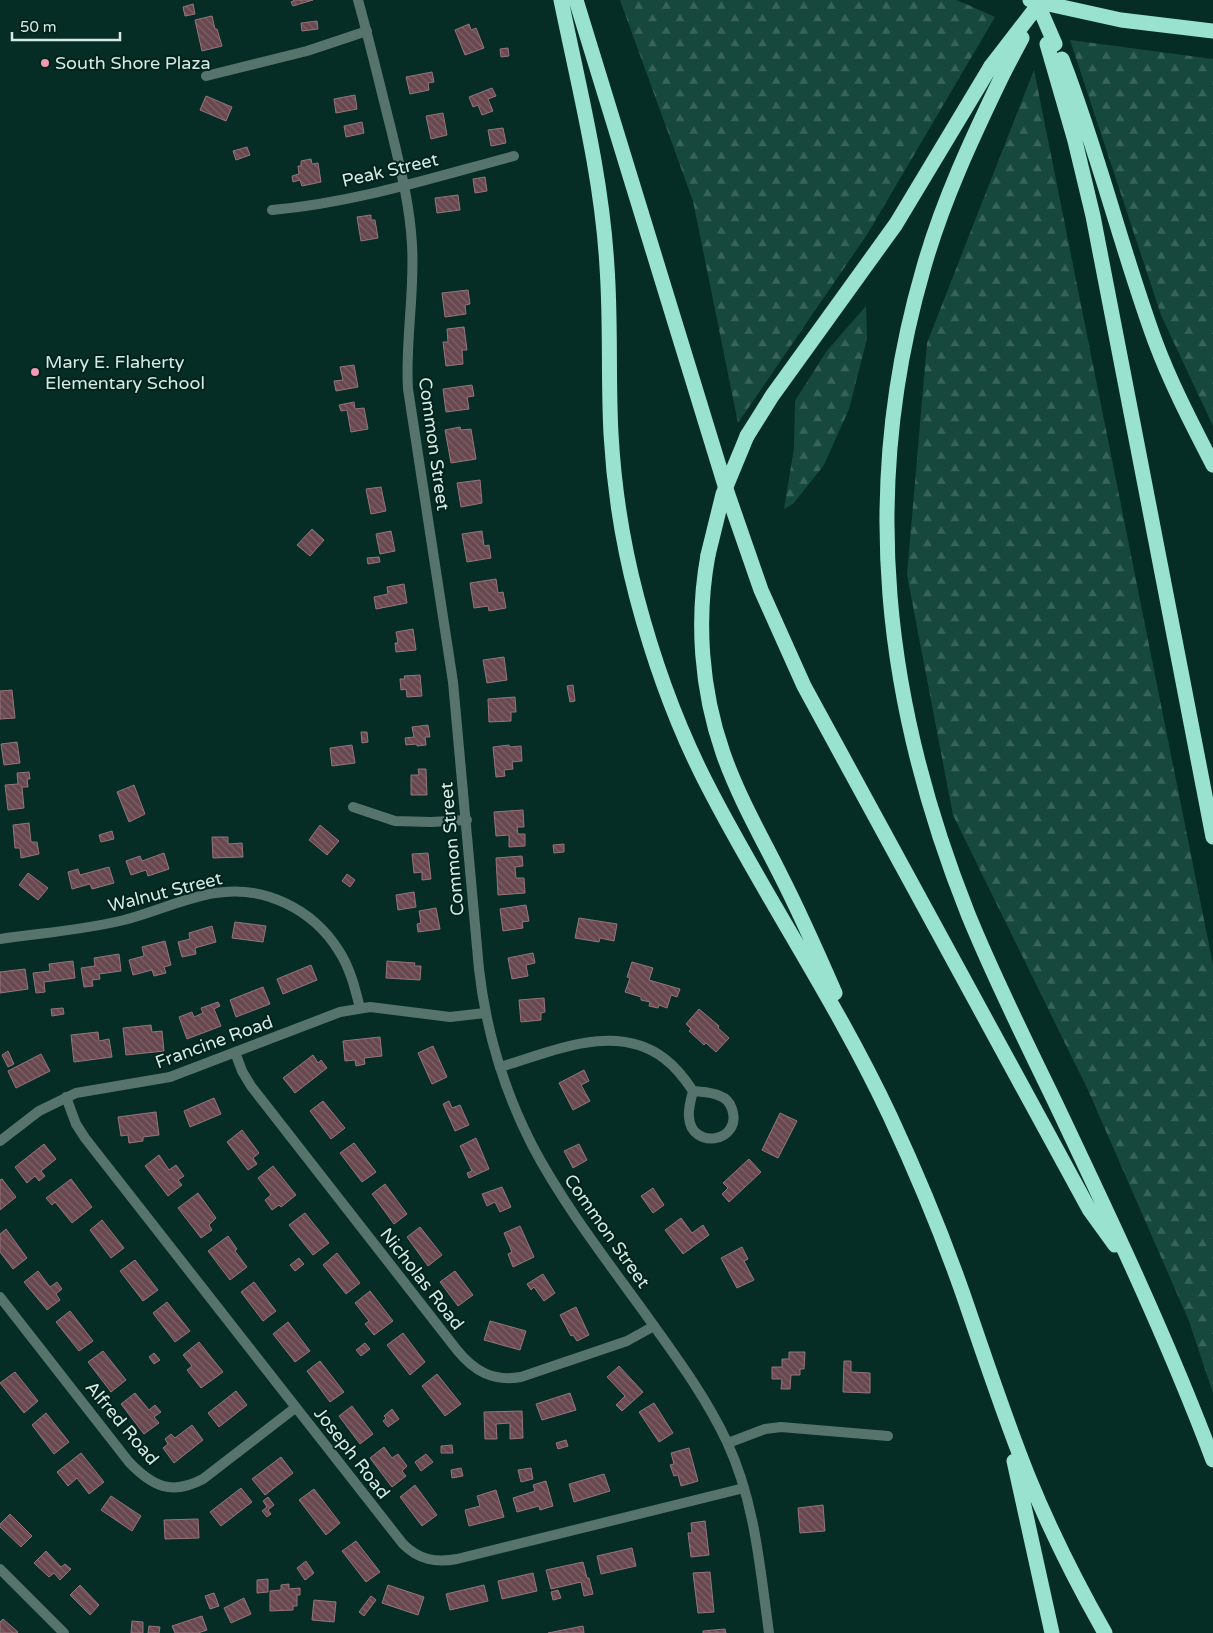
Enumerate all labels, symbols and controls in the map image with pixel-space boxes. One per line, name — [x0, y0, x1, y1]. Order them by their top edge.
scale bar — [12, 10, 120, 42]
text: 50 m — [20, 18, 57, 36]
place label: South Shore Plaza — [55, 52, 211, 74]
marker: South Shore Plaza — [39, 57, 51, 69]
street label: Peak Street — [340, 148, 440, 192]
place label: Mary E. Flaherty Elementary School — [45, 351, 205, 394]
marker: Mary E. Flaherty Elementary School — [29, 366, 41, 378]
street label: Common Street — [414, 376, 454, 512]
street label: Common Street — [435, 781, 469, 917]
street label: Walnut Street — [106, 867, 225, 917]
street label: Francine Road — [152, 1011, 276, 1073]
street label: Common Street — [559, 1170, 655, 1292]
street label: Nicholas Road — [375, 1224, 469, 1334]
street label: Alfred Road — [81, 1377, 163, 1469]
street label: Joseph Road — [309, 1403, 395, 1503]

